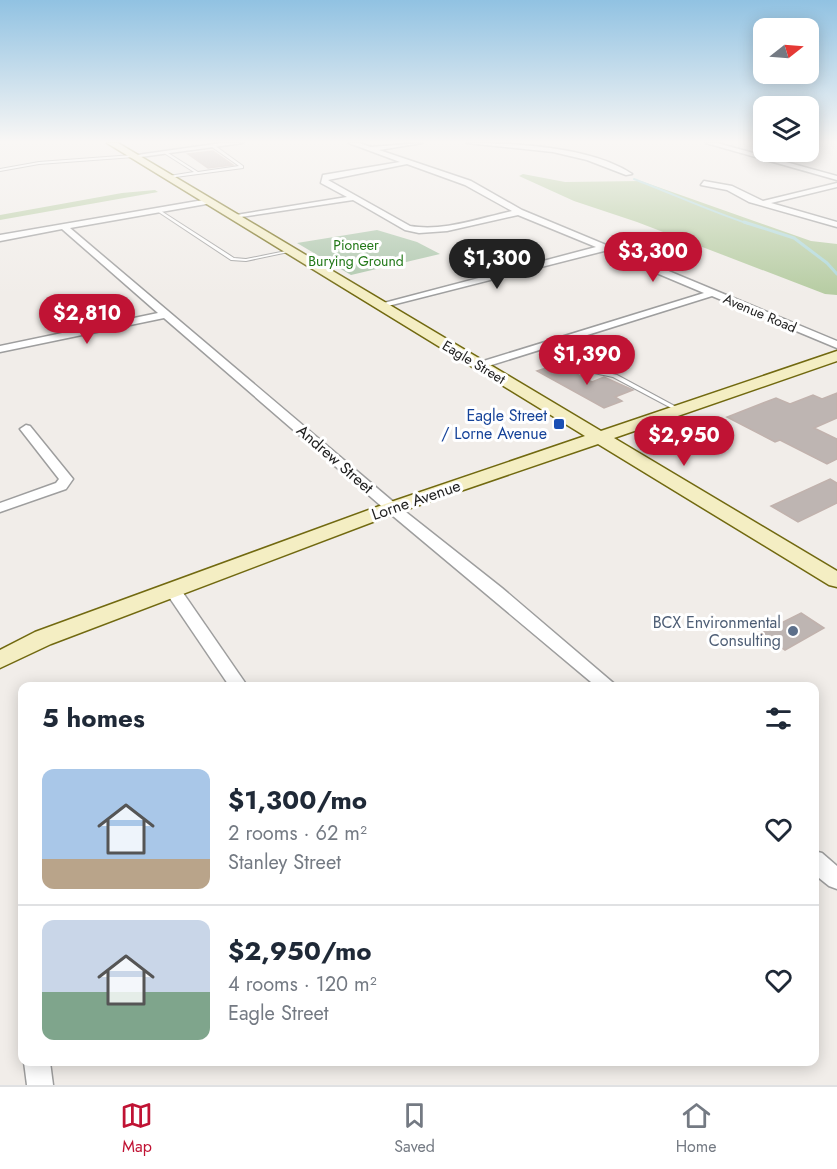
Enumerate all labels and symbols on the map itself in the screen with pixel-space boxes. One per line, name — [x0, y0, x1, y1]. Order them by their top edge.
north arrow — [753, 18, 819, 84]
pin: $3,300 — [604, 232, 702, 283]
park label: Pioneer Burying Ground — [308, 235, 404, 271]
pin: $1,300 — [448, 239, 546, 290]
street label: Avenue Road — [720, 289, 800, 337]
pin: $2,810 — [38, 294, 136, 345]
street label: Eagle Street — [439, 335, 510, 389]
pin: $1,390 — [538, 335, 636, 386]
place label: Eagle Street / Lorne Avenue — [441, 404, 547, 445]
pin: $2,950 — [635, 416, 733, 467]
marker: Eagle Street / Lorne Avenue — [552, 417, 566, 431]
street label: Andrew Street — [292, 419, 379, 499]
street label: Lorne Avenue — [368, 474, 464, 526]
place label: BCX Environmental Consulting — [653, 611, 781, 652]
marker: BCX Environmental Consulting — [786, 624, 800, 638]

